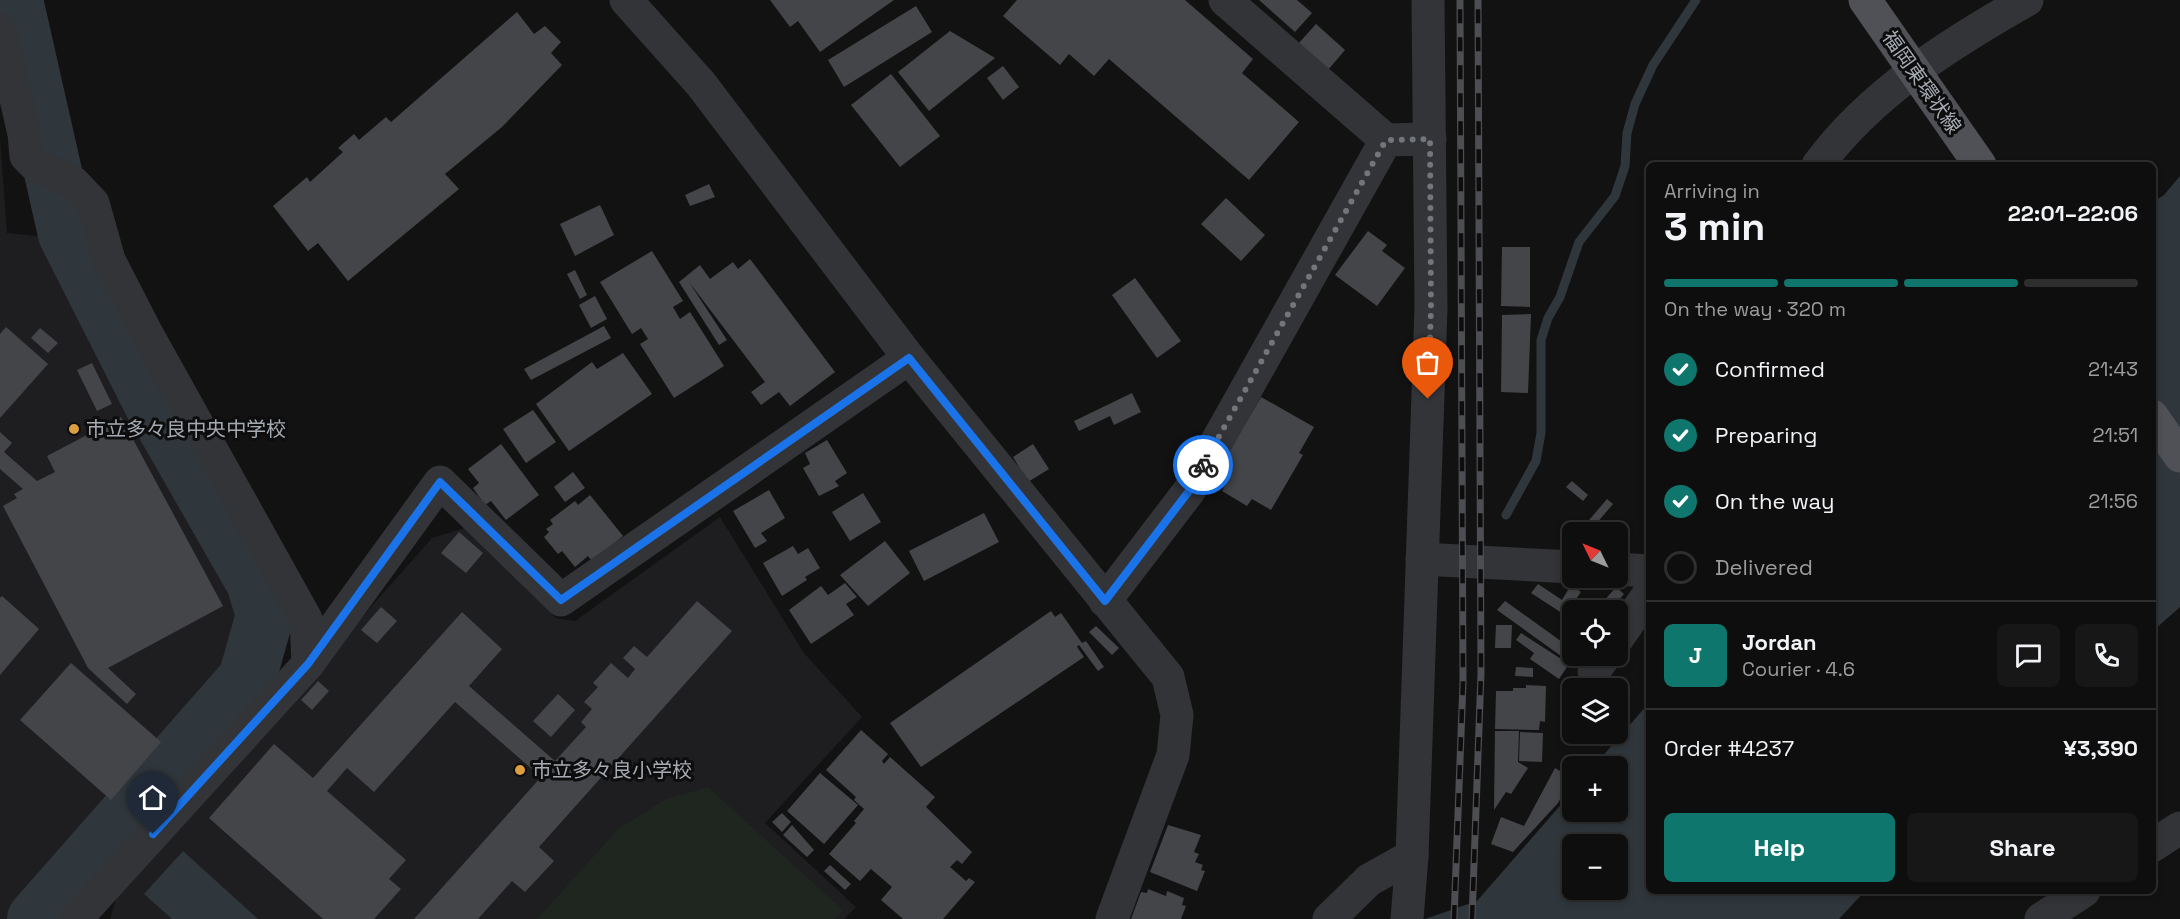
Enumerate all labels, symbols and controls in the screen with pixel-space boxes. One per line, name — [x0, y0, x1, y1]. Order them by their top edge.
street label: 福岡東環状線 — [1877, 25, 1967, 139]
text: Arriving in — [1664, 178, 1760, 204]
text: 22:01–22:06 — [2008, 199, 2138, 227]
text: 3 min — [1664, 202, 1765, 251]
text: On the way · 320 m — [1664, 296, 1846, 322]
pin — [1402, 337, 1453, 399]
icon: bag — [1411, 346, 1444, 379]
icon: check — [1664, 353, 1697, 386]
text: Confirmed — [1715, 355, 1825, 383]
text: 21:43 — [2088, 356, 2138, 382]
place label: 市立多々良中央中学校 — [86, 416, 286, 442]
icon: check — [1664, 419, 1697, 452]
text: Preparing — [1715, 421, 1817, 449]
marker: 市立多々良中央中学校 — [67, 422, 81, 436]
text: 21:51 — [2092, 422, 2138, 448]
courier — [1173, 435, 1233, 495]
icon: bike — [1187, 449, 1220, 482]
icon: check — [1664, 485, 1697, 518]
text: On the way — [1715, 487, 1834, 515]
text: 21:56 — [2088, 488, 2138, 514]
north arrow — [1562, 522, 1628, 588]
map controls — [1562, 522, 1628, 900]
text: Delivered — [1715, 553, 1813, 581]
button: locate — [1562, 600, 1628, 666]
button: chat — [1997, 624, 2060, 687]
button: phone — [2075, 624, 2138, 687]
text: Jordan — [1742, 628, 1817, 656]
text: J — [1689, 641, 1702, 669]
text: Courier · 4.6 — [1742, 656, 1855, 682]
button: layers — [1562, 678, 1628, 744]
text: Order #4237 — [1664, 734, 1794, 762]
text: ¥3,390 — [2063, 734, 2138, 762]
button: + — [1562, 756, 1628, 822]
place label: 市立多々良小学校 — [532, 757, 692, 783]
marker: 市立多々良小学校 — [513, 763, 527, 777]
pin — [127, 772, 178, 834]
icon: home — [136, 781, 169, 814]
button: Help — [1664, 813, 1895, 882]
button: Share — [1907, 813, 2138, 882]
button: − — [1562, 834, 1628, 900]

